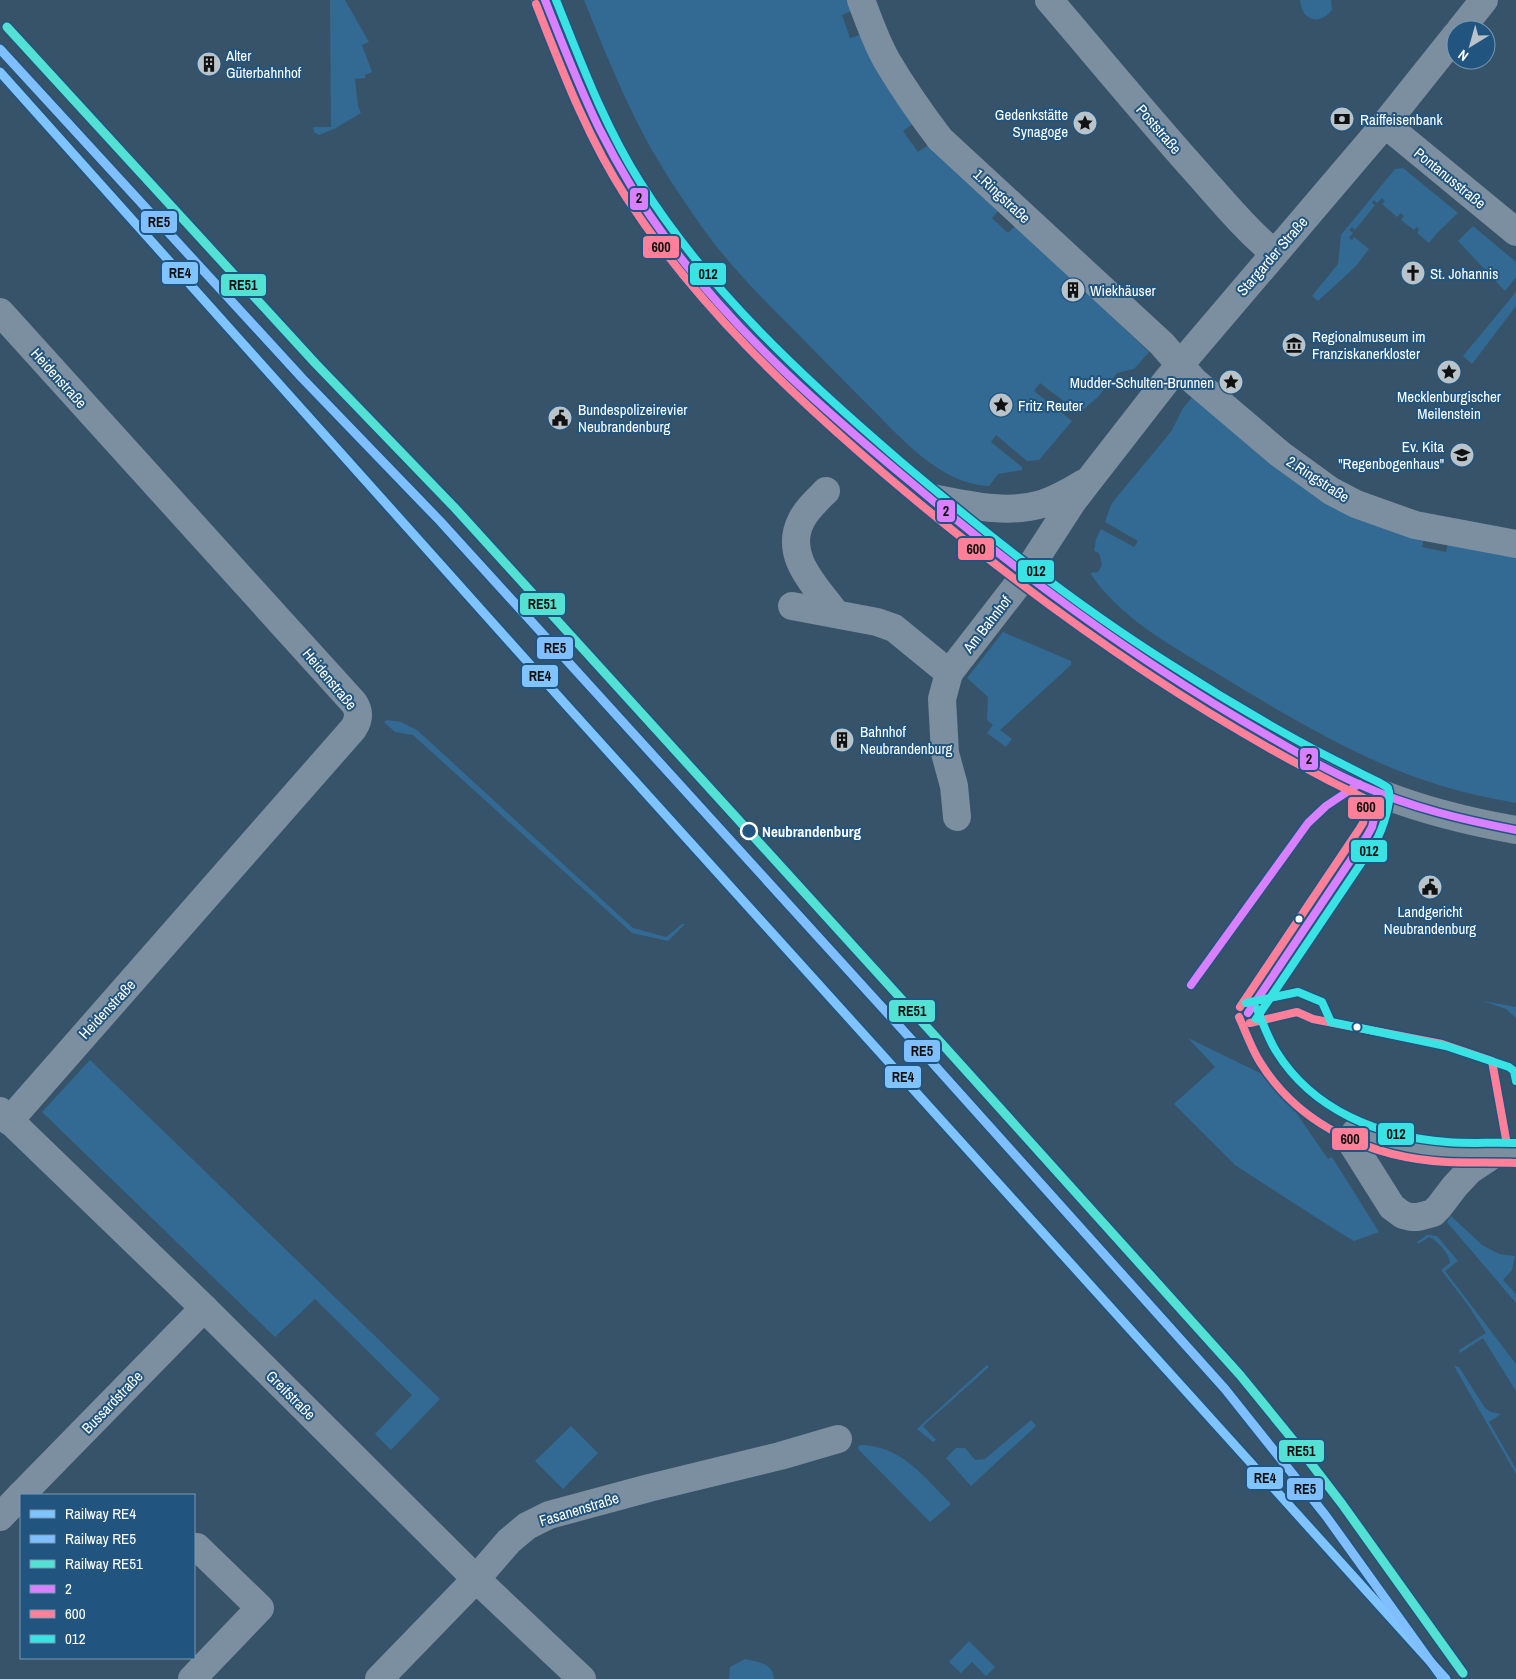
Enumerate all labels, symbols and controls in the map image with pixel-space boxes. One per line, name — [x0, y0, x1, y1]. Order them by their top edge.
north arrow — [1446, 20, 1496, 70]
place label: Alter Güterbahnhof — [225, 45, 302, 83]
text: N — [1454, 46, 1472, 65]
building icon: Alter Güterbahnhof — [196, 51, 222, 77]
street label: Poststraße — [1132, 100, 1187, 158]
place label: Gedenkstätte Synagoge — [995, 104, 1068, 142]
bank icon: Raiffeisenbank — [1329, 106, 1355, 132]
place label: Raiffeisenbank — [1360, 109, 1443, 130]
place icon: Gedenkstätte Synagoge — [1072, 110, 1098, 136]
street label: Pontanusstraße — [1410, 143, 1490, 214]
street label: 1.Ringstraße — [969, 164, 1035, 228]
line badge: 2 — [629, 187, 649, 211]
text: 2 — [636, 189, 642, 207]
line badge: RE5 — [140, 210, 178, 234]
street label: Stargarder Straße — [1232, 212, 1312, 300]
text: RE5 — [148, 213, 171, 231]
line badge: 600 — [642, 235, 680, 259]
text: 600 — [651, 238, 671, 256]
church icon: St. Johannis — [1400, 260, 1426, 286]
line badge: RE4 — [161, 261, 199, 285]
line badge: 012 — [689, 262, 727, 286]
place label: St. Johannis — [1430, 263, 1498, 284]
text: RE4 — [169, 264, 192, 282]
text: 012 — [698, 265, 718, 283]
line badge: RE51 — [220, 273, 267, 297]
text: RE51 — [229, 276, 258, 294]
building icon: Wiekhäuser — [1060, 277, 1086, 303]
place label: Wiekhäuser — [1090, 280, 1156, 301]
place label: Regionalmuseum im Franziskanerkloster — [1312, 326, 1425, 364]
museum icon: Regionalmuseum im Franziskanerkloster — [1281, 332, 1307, 358]
street label: Heidenstraße — [26, 343, 92, 413]
place icon: Mecklenburgischer Meilenstein — [1436, 359, 1462, 385]
place icon: Mudder-Schulten-Brunnen — [1218, 369, 1244, 395]
place label: Mudder-Schulten-Brunnen — [1070, 372, 1214, 393]
place label: Mecklenburgischer Meilenstein — [1397, 386, 1501, 424]
place icon: Fritz Reuter — [988, 392, 1014, 418]
place label: Fritz Reuter — [1018, 395, 1083, 416]
place label: Bundespolizeirevier Neubrandenburg — [578, 399, 687, 437]
public building icon: Bundespolizeirevier Neubrandenburg — [547, 405, 573, 431]
place label: Ev. Kita "Regenbogenhaus" — [1338, 436, 1444, 474]
school or university icon: Ev. Kita "Regenbogenhaus" — [1449, 442, 1475, 468]
street label: 2.Ringstraße — [1282, 451, 1354, 507]
line badge: 2 — [936, 499, 956, 523]
text: 2 — [943, 502, 949, 520]
line badge: 600 — [957, 537, 995, 561]
text: 600 — [966, 540, 986, 558]
line badge: 012 — [1017, 559, 1055, 583]
text: 012 — [1026, 562, 1046, 580]
street label: Am Bahnhof — [957, 590, 1016, 658]
line badge: RE51 — [519, 592, 566, 616]
text: RE51 — [528, 595, 557, 613]
line badge: RE5 — [536, 636, 574, 660]
text: RE5 — [544, 639, 567, 657]
street label: Heidenstraße — [298, 644, 362, 714]
line badge: RE4 — [521, 664, 559, 688]
text: RE4 — [529, 667, 552, 685]
place label: Bahnhof Neubrandenburg — [860, 721, 952, 759]
building icon: Bahnhof Neubrandenburg — [829, 727, 855, 753]
line badge: 2 — [1299, 747, 1319, 771]
text: 2 — [1306, 750, 1312, 768]
line badge: 600 — [1347, 796, 1385, 820]
text: 600 — [1356, 798, 1376, 816]
place label: Neubrandenburg — [762, 821, 862, 842]
marker: Neubrandenburg — [740, 822, 758, 840]
line badge: 012 — [1350, 839, 1388, 863]
text: 012 — [1359, 842, 1379, 860]
public building icon: Landgericht Neubrandenburg — [1417, 874, 1443, 900]
place label: Landgericht Neubrandenburg — [1384, 901, 1476, 939]
unlabelled marker — [1294, 914, 1304, 924]
street label: Heidenstraße — [74, 974, 140, 1043]
line badge: RE51 — [888, 999, 936, 1023]
text: RE51 — [898, 1002, 927, 1020]
unlabelled marker — [1352, 1022, 1362, 1032]
line badge: RE5 — [903, 1039, 941, 1063]
text: RE5 — [911, 1042, 934, 1060]
line badge: RE4 — [884, 1065, 922, 1089]
text: RE4 — [892, 1068, 915, 1086]
line badge: 012 — [1377, 1122, 1415, 1146]
text: 012 — [1386, 1125, 1406, 1143]
line badge: 600 — [1331, 1127, 1369, 1151]
text: 600 — [1340, 1130, 1360, 1148]
street label: Bussardstraße — [77, 1366, 147, 1438]
street label: Greifstraße — [262, 1366, 321, 1425]
line badge: RE51 — [1278, 1439, 1325, 1463]
text: RE51 — [1287, 1442, 1316, 1460]
line badge: RE4 — [1246, 1466, 1284, 1490]
text: RE4 — [1254, 1469, 1277, 1487]
line badge: RE5 — [1286, 1477, 1324, 1501]
text: RE5 — [1294, 1480, 1317, 1498]
street label: Fasanenstraße — [537, 1487, 621, 1531]
legend — [20, 1494, 195, 1659]
text: Railway RE4 — [65, 1503, 136, 1524]
text: Railway RE5 — [65, 1528, 136, 1549]
text: Railway RE51 — [65, 1553, 143, 1574]
text: 2 — [65, 1578, 72, 1599]
text: 600 — [65, 1603, 86, 1624]
text: 012 — [65, 1628, 86, 1649]

